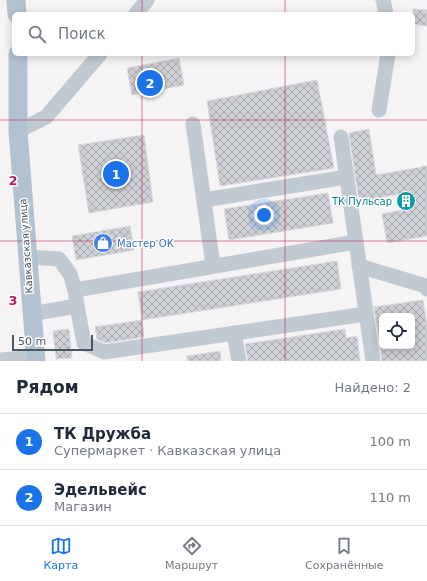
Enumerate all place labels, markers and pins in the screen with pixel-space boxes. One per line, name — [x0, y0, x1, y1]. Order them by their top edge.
pin: 2 — [137, 68, 163, 98]
pin: 1 — [103, 159, 129, 189]
building icon: ТК Пульсар — [395, 190, 417, 212]
place label: ТК Пульсар — [331, 196, 392, 207]
shop icon: Мастер ОК — [92, 232, 114, 254]
place label: Мастер ОК — [117, 238, 174, 249]

